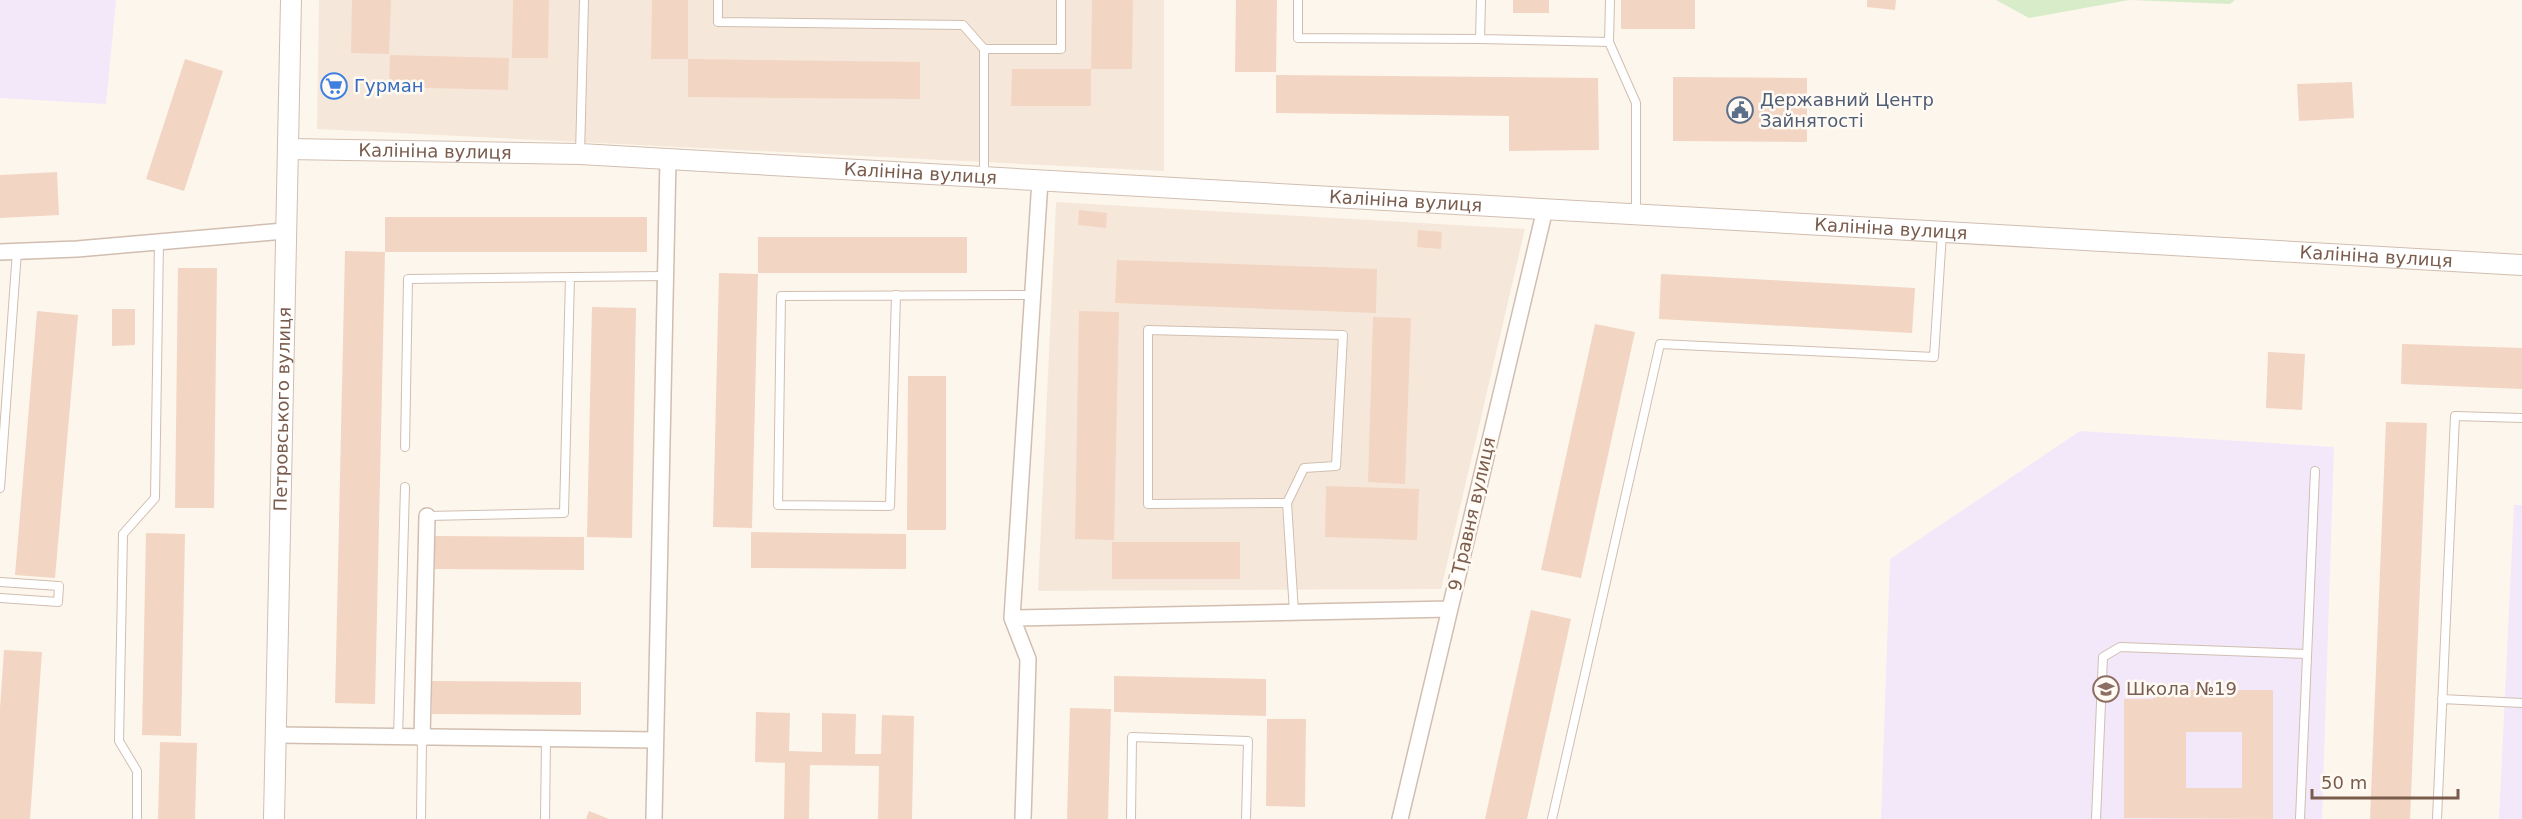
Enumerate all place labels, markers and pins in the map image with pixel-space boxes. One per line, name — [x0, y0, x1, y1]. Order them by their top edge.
supermarket icon: Гурман — [319, 71, 349, 101]
place label: Гурман — [354, 75, 423, 96]
place label: Державний Центр Зайнятості — [1760, 89, 1934, 131]
public building icon: Державний Центр Зайнятості — [1725, 95, 1755, 125]
school or university icon: Школа №19 — [2091, 674, 2121, 704]
place label: Школа №19 — [2126, 678, 2237, 699]

